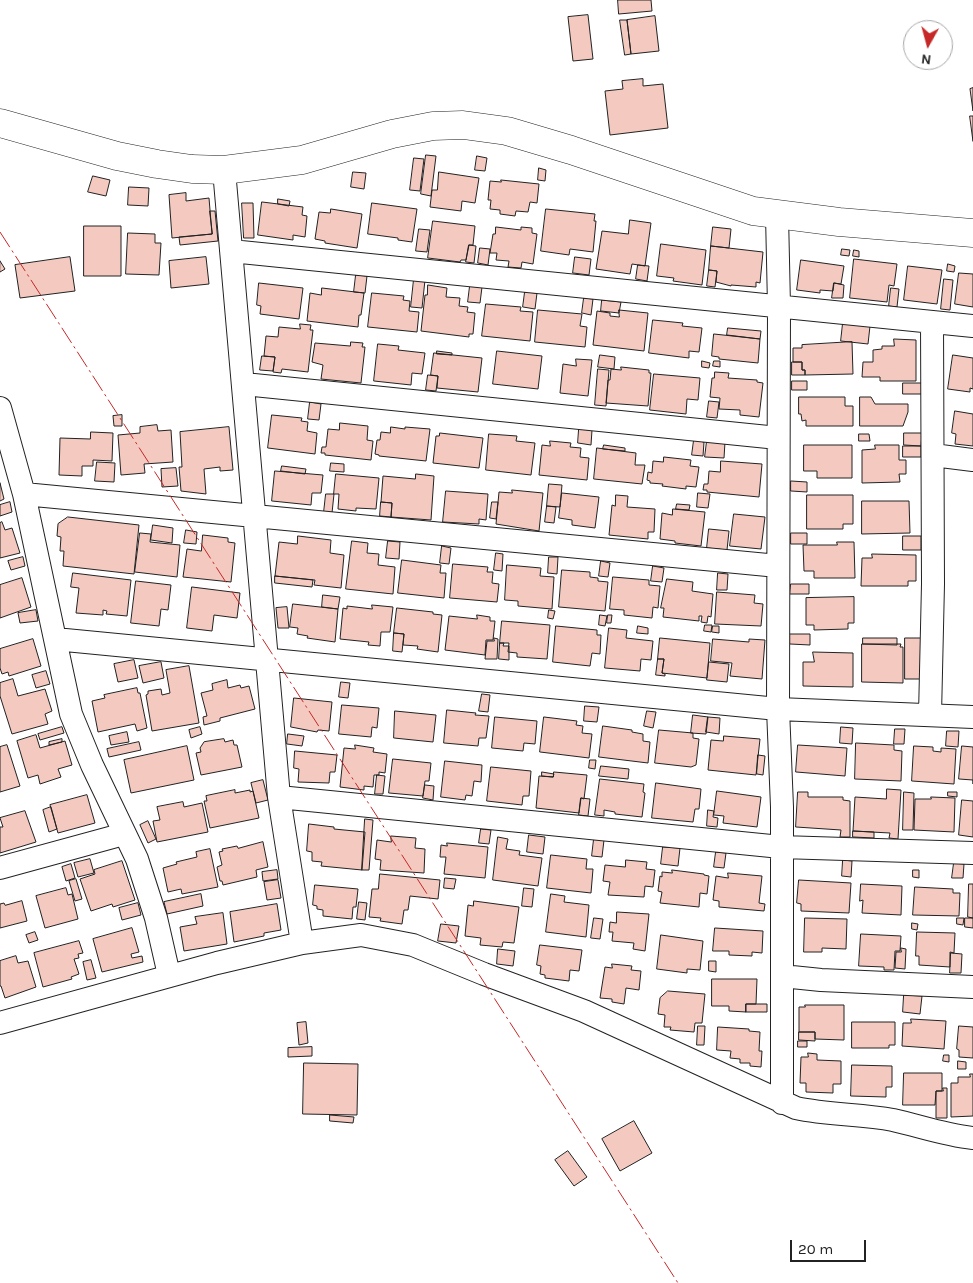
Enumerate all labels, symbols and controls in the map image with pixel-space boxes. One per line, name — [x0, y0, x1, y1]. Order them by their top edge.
north arrow — [903, 20, 953, 70]
text: N — [920, 50, 932, 68]
scale bar — [793, 1230, 869, 1262]
text: 20 m — [798, 1240, 833, 1258]

